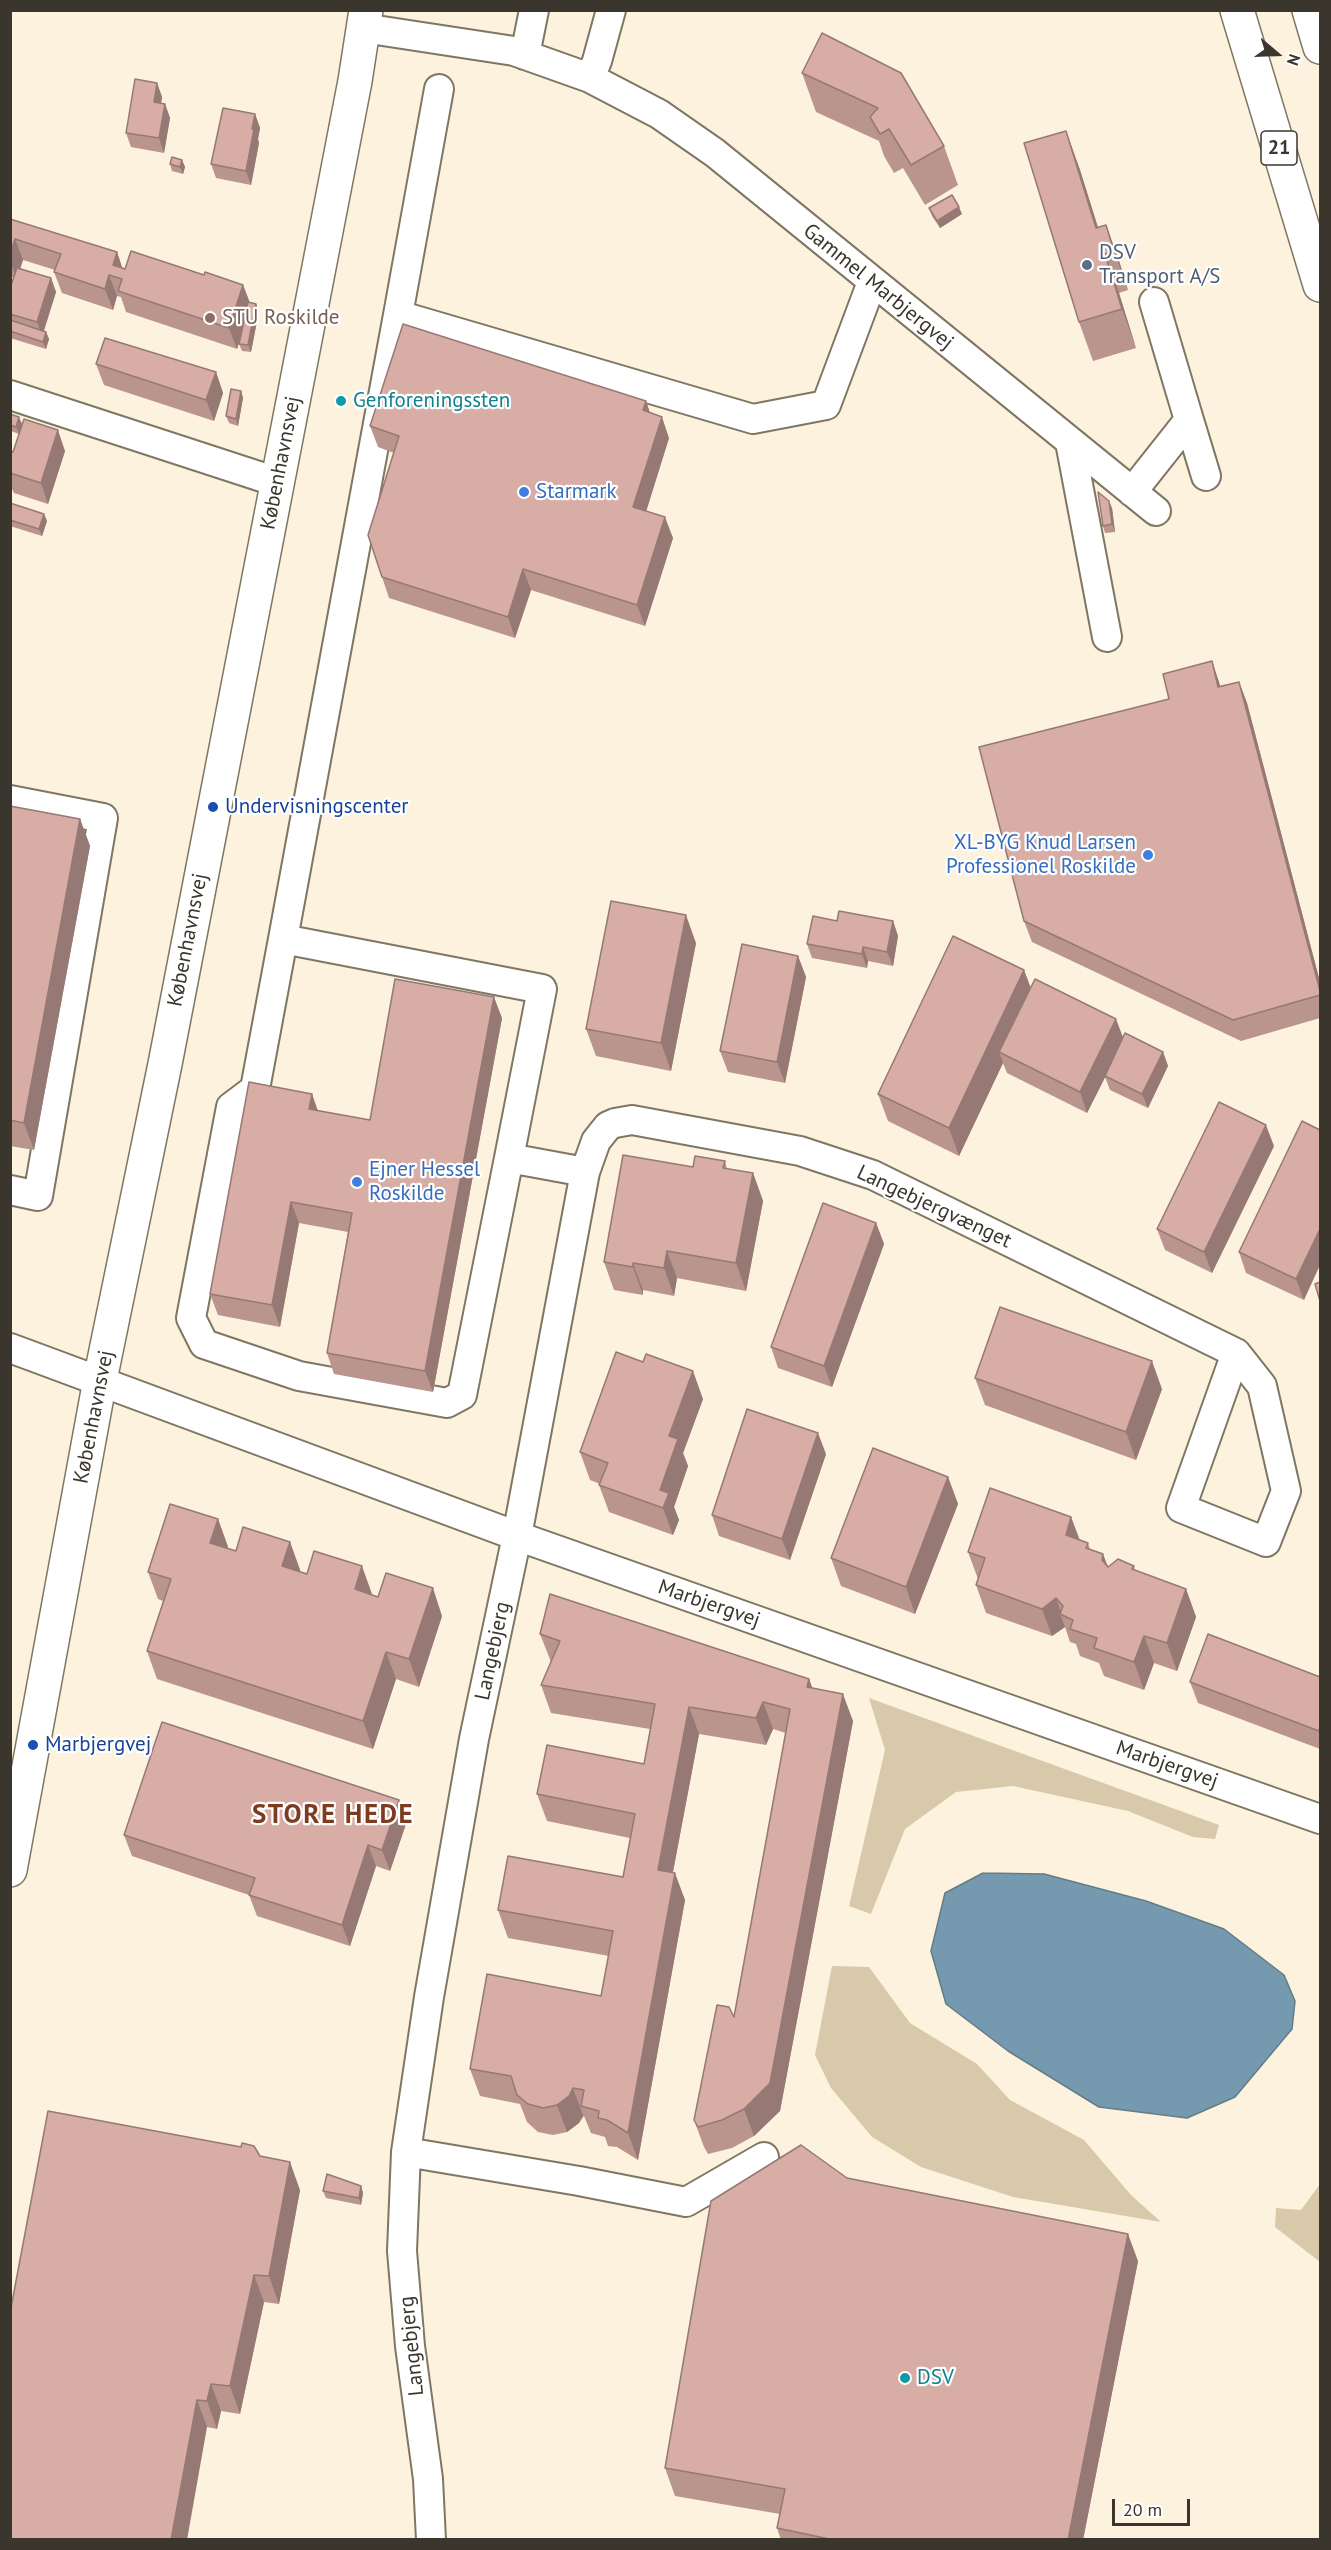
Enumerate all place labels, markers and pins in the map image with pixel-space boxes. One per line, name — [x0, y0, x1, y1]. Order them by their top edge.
place label: DSV Transport A/S — [1099, 240, 1220, 290]
marker: DSV Transport A/S — [1080, 258, 1094, 272]
place label: STU Roskilde — [222, 305, 339, 331]
marker: STU Roskilde — [203, 311, 217, 325]
place label: Genforeningssten — [353, 388, 510, 414]
marker: Genforeningssten — [334, 394, 348, 408]
place label: Starmark — [536, 479, 616, 505]
marker: Starmark — [517, 485, 531, 499]
place label: Undervisningscenter — [225, 794, 408, 820]
marker: Undervisningscenter — [206, 800, 220, 814]
place label: XL-BYG Knud Larsen Professionel Roskilde — [946, 830, 1136, 880]
marker: XL-BYG Knud Larsen Professionel Roskilde — [1141, 848, 1155, 862]
place label: Ejner Hessel Roskilde — [369, 1157, 480, 1207]
marker: Ejner Hessel Roskilde — [350, 1175, 364, 1189]
place label: Marbjergvej — [45, 1732, 151, 1758]
marker: Marbjergvej — [26, 1738, 40, 1752]
place label: DSV — [917, 2365, 954, 2391]
marker: DSV — [898, 2371, 912, 2385]

